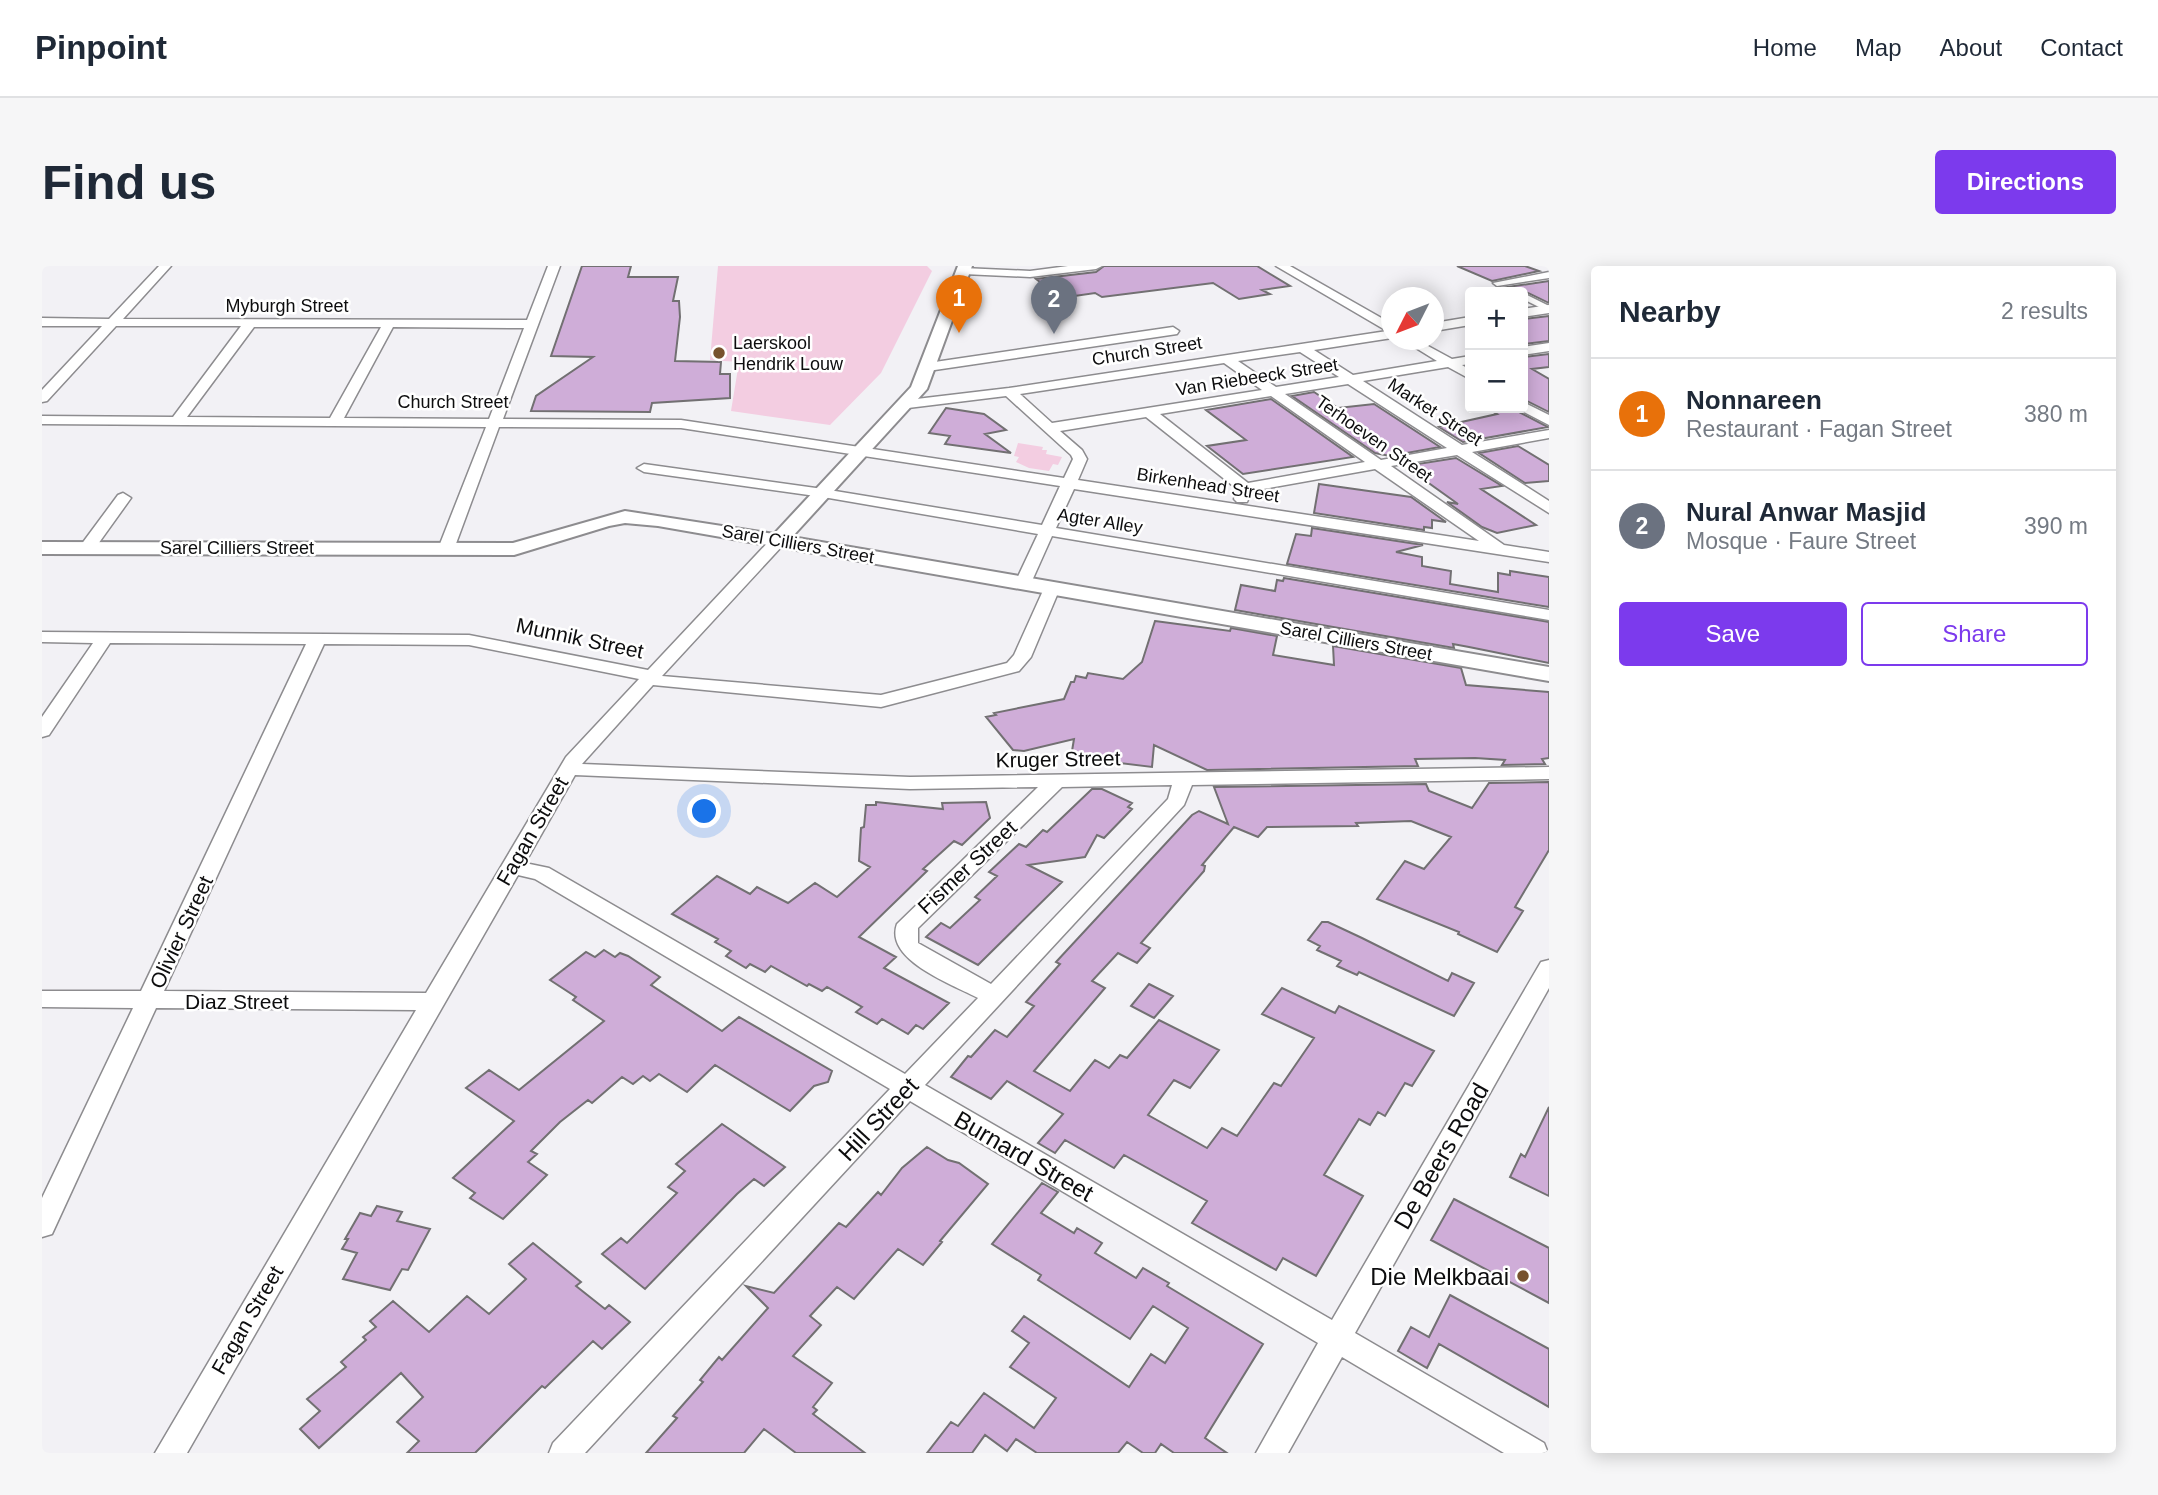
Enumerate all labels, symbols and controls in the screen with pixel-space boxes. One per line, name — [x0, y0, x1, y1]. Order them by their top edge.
text: Pinpoint — [35, 29, 167, 66]
text: Home — [1753, 34, 1817, 61]
text: Map — [1855, 34, 1902, 61]
text: About — [1940, 34, 2002, 61]
text: Contact — [2040, 34, 2123, 61]
button: Directions — [1935, 150, 2116, 214]
text: Find us — [42, 155, 216, 209]
pin: 1 — [936, 275, 982, 333]
pin: 2 — [1031, 276, 1077, 334]
north arrow — [1381, 287, 1444, 350]
map controls — [1465, 287, 1528, 413]
button: + — [1465, 287, 1528, 350]
text: Nearby — [1619, 295, 1721, 328]
street label: Myburgh Street — [225, 296, 349, 316]
text: 2 results — [2001, 298, 2088, 324]
street label: Church Street — [1091, 332, 1203, 370]
place label: Laerskool Hendrik Louw — [733, 333, 844, 374]
marker: Laerskool Hendrik Louw — [711, 345, 727, 361]
button: − — [1465, 350, 1528, 413]
street label: Van Riebeeck Street — [1175, 354, 1339, 400]
street label: Market Street — [1384, 374, 1486, 450]
text: Nonnareen — [1686, 385, 1822, 415]
street label: Terhoeven Street — [1312, 391, 1436, 487]
street label: Church Street — [397, 392, 509, 412]
text: 1 — [1636, 401, 1648, 427]
text: 380 m — [2024, 401, 2088, 427]
text: Restaurant · Fagan Street — [1686, 416, 1952, 442]
street label: Birkenhead Street — [1135, 464, 1281, 506]
text: Nural Anwar Masjid — [1686, 497, 1926, 527]
street label: Agter Alley — [1056, 504, 1144, 538]
text: 2 — [1636, 513, 1648, 539]
text: 390 m — [2024, 513, 2088, 539]
street label: Sarel Cilliers Street — [720, 521, 876, 567]
text: Mosque · Faure Street — [1686, 528, 1916, 554]
street label: Sarel Cilliers Street — [160, 538, 314, 558]
button: Save — [1619, 602, 1847, 666]
button: Share — [1861, 602, 2088, 666]
street label: Munnik Street — [514, 613, 646, 663]
street label: Sarel Cilliers Street — [1278, 618, 1434, 664]
street label: Kruger Street — [995, 746, 1121, 772]
street label: Fagan Street — [492, 773, 572, 889]
your location — [687, 794, 721, 828]
street label: Fismer Street — [913, 816, 1021, 918]
street label: Olivier Street — [145, 872, 217, 992]
street label: Diaz Street — [185, 990, 289, 1013]
street label: Hill Street — [833, 1072, 924, 1166]
street label: De Beers Road — [1388, 1078, 1494, 1234]
street label: Burnard Street — [950, 1105, 1099, 1207]
street label: Fagan Street — [207, 1262, 287, 1378]
place label: Die Melkbaai — [1370, 1263, 1509, 1290]
marker: Die Melkbaai — [1515, 1268, 1531, 1284]

